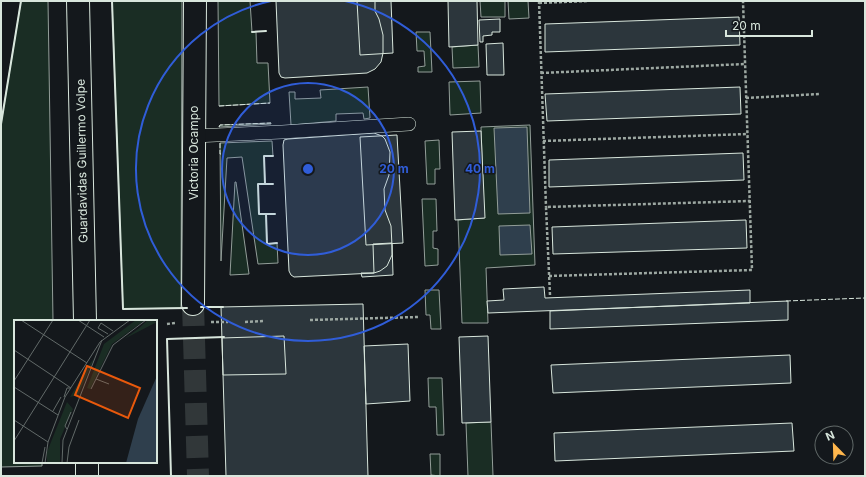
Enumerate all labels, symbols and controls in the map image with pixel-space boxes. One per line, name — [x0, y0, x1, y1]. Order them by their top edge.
scale bar — [726, 12, 812, 38]
text: 20 m — [732, 18, 761, 33]
street label: Guardavidas Guillermo Volpe — [73, 79, 90, 243]
street label: Victoria Ocampo — [186, 106, 201, 200]
text: 20 m — [379, 161, 409, 176]
text: 40 m — [465, 161, 495, 176]
centre of rings — [301, 162, 315, 176]
inset map — [14, 320, 157, 463]
north arrow — [814, 425, 854, 465]
text: N — [823, 428, 837, 444]

